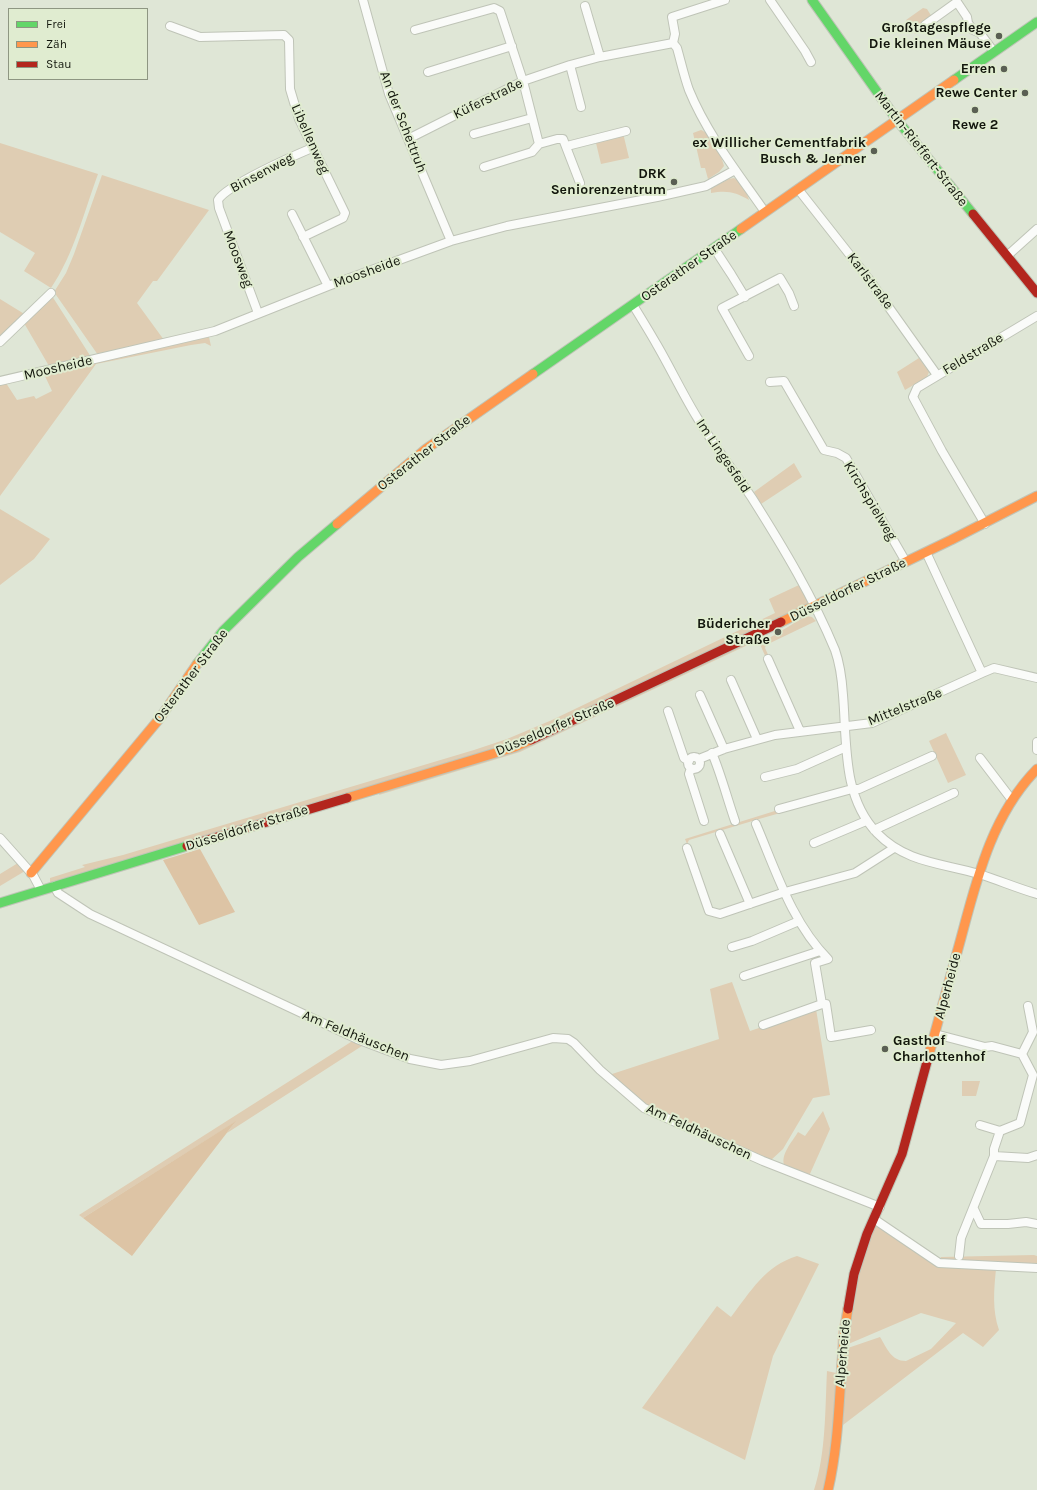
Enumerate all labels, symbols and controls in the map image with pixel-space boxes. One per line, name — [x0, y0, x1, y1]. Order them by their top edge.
legend — [8, 8, 148, 80]
text: Frei — [46, 17, 66, 31]
place label: Großtagespflege Die kleinen Mäuse — [869, 20, 991, 52]
marker: Großtagespflege Die kleinen Mäuse — [994, 31, 1004, 41]
text: Zäh — [46, 37, 67, 51]
text: Stau — [46, 57, 72, 71]
place label: Erren — [961, 61, 996, 77]
marker: Erren — [999, 64, 1009, 74]
street label: An der Schettruh — [376, 69, 430, 175]
street label: Küferstraße — [451, 75, 525, 123]
place label: Rewe Center — [936, 85, 1017, 101]
street label: Martin-Rieffert-Straße — [871, 88, 971, 210]
marker: Rewe Center — [1020, 88, 1030, 98]
street label: Libellenweg — [287, 101, 333, 177]
marker: Rewe 2 — [970, 105, 980, 115]
place label: Rewe 2 — [952, 117, 998, 133]
place label: ex Willicher Cementfabrik Busch & Jenner — [692, 135, 866, 168]
marker: ex Willicher Cementfabrik Busch & Jenner — [869, 146, 879, 156]
street label: Binsenweg — [227, 149, 297, 197]
place label: DRK Seniorenzentrum — [551, 166, 666, 198]
marker: DRK Seniorenzentrum — [669, 177, 679, 187]
street label: Osterather Straße — [638, 227, 740, 305]
street label: Moosweg — [219, 228, 257, 290]
street label: Karlstraße — [843, 249, 897, 313]
street label: Moosheide — [331, 252, 403, 292]
street label: Feldstraße — [940, 329, 1006, 379]
street label: Moosheide — [22, 352, 94, 384]
street label: Osterather Straße — [374, 412, 474, 494]
street label: Im Lingesfeld — [692, 416, 754, 496]
street label: Kirchspielweg — [840, 458, 900, 544]
street label: Düsseldorfer Straße — [787, 555, 909, 625]
place label: Büdericher Straße — [697, 616, 770, 648]
street label: Osterather Straße — [150, 626, 232, 726]
marker: Büdericher Straße — [773, 627, 783, 637]
street label: Mittelstraße — [865, 684, 945, 730]
street label: Düsseldorfer Straße — [493, 694, 617, 760]
street label: Düsseldorfer Straße — [184, 801, 310, 855]
street label: Alperheide — [931, 951, 965, 1021]
street label: Am Feldhäuschen — [300, 1007, 412, 1065]
place label: Gasthof Charlottenhof — [893, 1033, 985, 1066]
marker: Gasthof Charlottenhof — [880, 1044, 890, 1054]
street label: Am Feldhäuschen — [644, 1100, 754, 1164]
street label: Alperheide — [832, 1319, 854, 1387]

